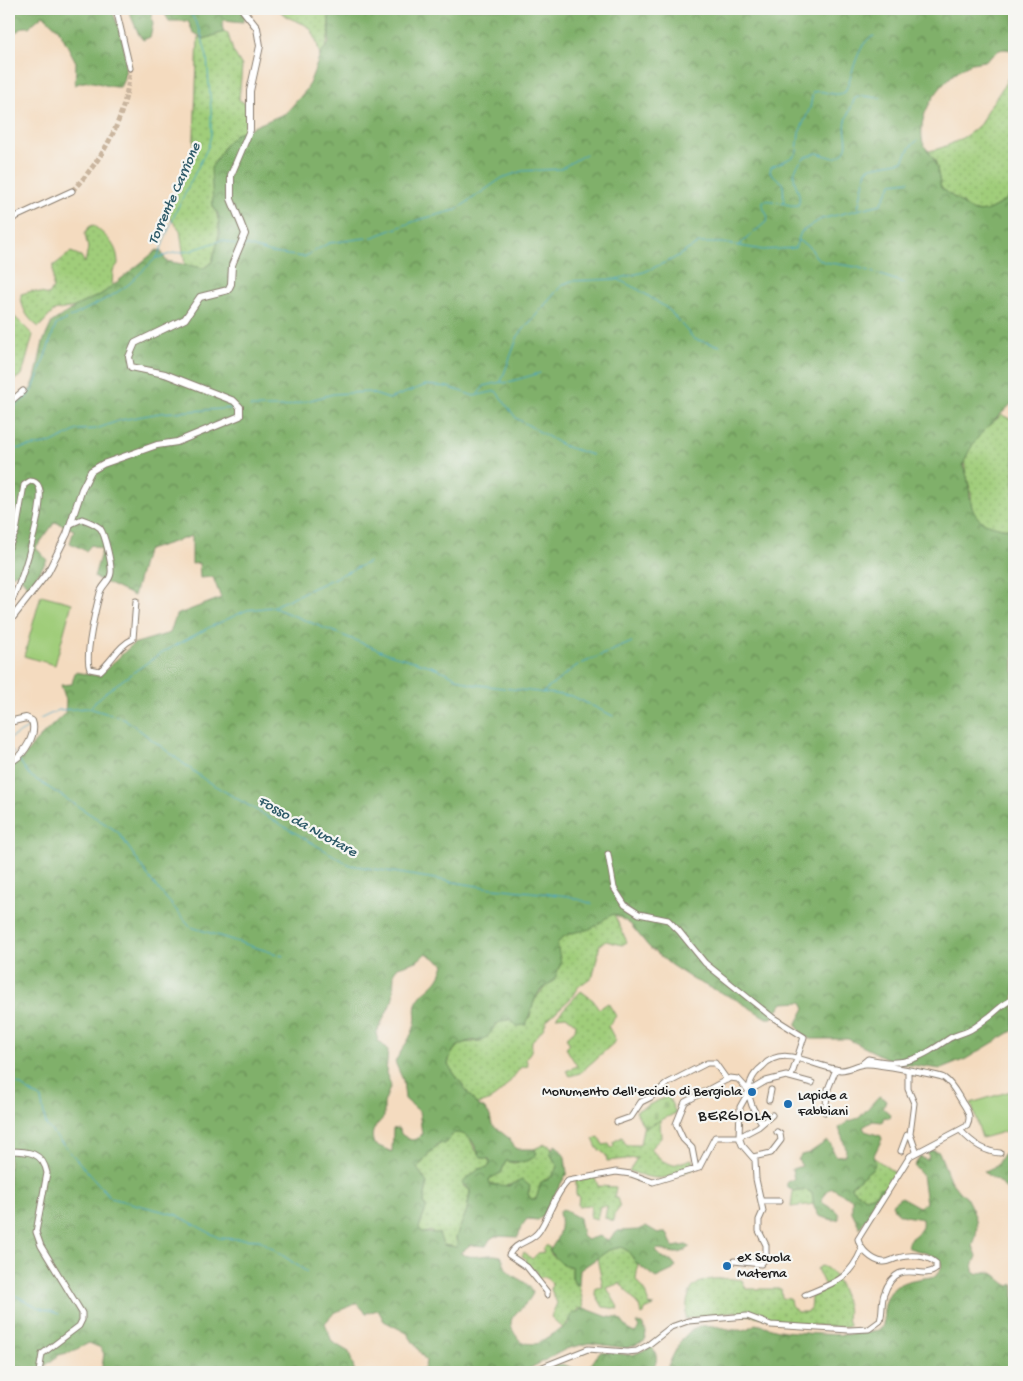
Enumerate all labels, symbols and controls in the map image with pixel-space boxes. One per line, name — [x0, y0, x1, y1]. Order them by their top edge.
water label: Torrente Carrione — [145, 139, 206, 248]
water label: Fosso da Nuotare — [254, 792, 361, 862]
place label: Monumento dell'eccidio di Bergiola — [542, 1084, 743, 1101]
marker: Monumento dell'eccidio di Bergiola — [746, 1086, 758, 1098]
place label: Lapide a Fabbiani — [797, 1088, 849, 1121]
marker: Lapide a Fabbiani — [782, 1098, 794, 1110]
district label: BERGIOLA — [697, 1108, 772, 1127]
place label: ex Scuola Materna — [737, 1250, 792, 1283]
marker: ex Scuola Materna — [721, 1260, 733, 1272]

